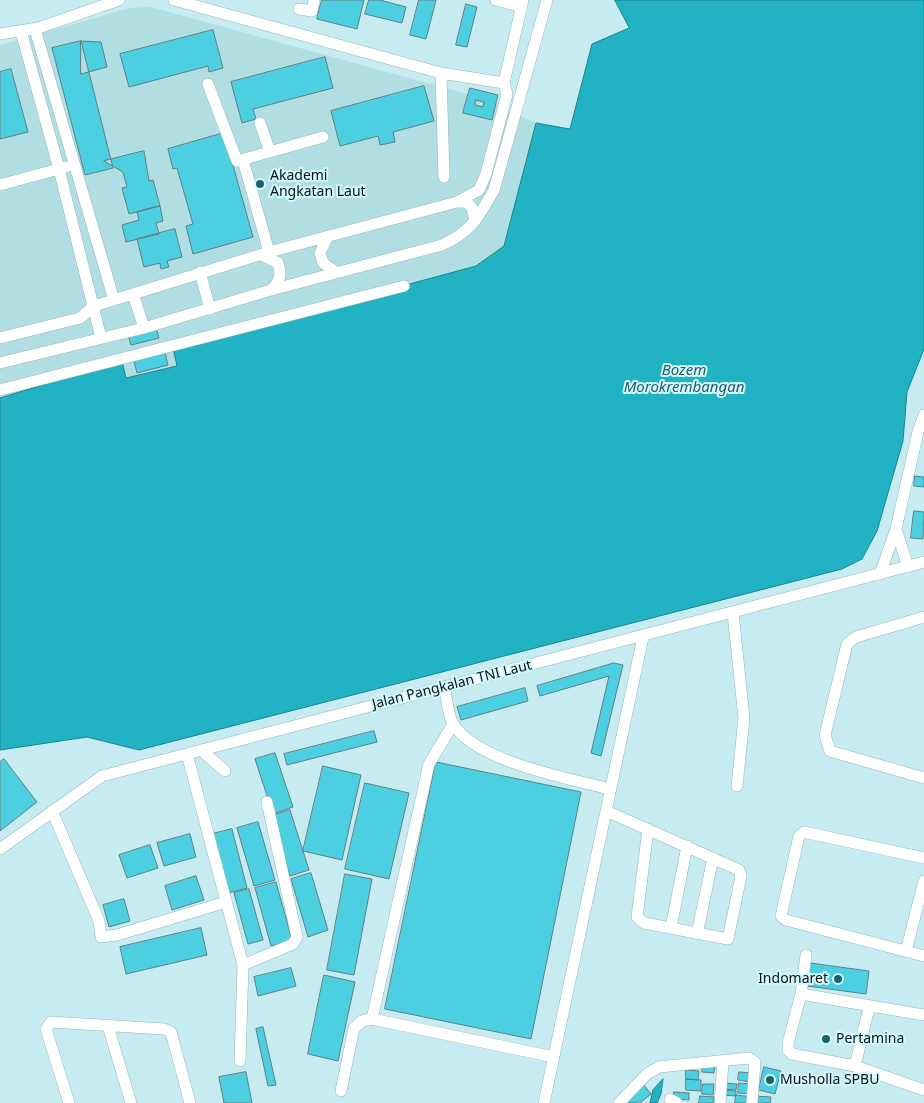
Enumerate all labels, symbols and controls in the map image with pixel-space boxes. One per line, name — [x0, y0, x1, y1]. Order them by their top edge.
place label: Akademi Angkatan Laut — [270, 168, 366, 200]
marker: Akademi Angkatan Laut — [254, 178, 266, 190]
water label: Bozem Morokrembangan — [624, 362, 744, 397]
street label: Jalan Pangkalan TNI Laut — [370, 657, 534, 713]
place label: Indomaret — [758, 971, 828, 987]
marker: Indomaret — [832, 973, 844, 985]
place label: Pertamina — [836, 1031, 904, 1047]
marker: Pertamina — [820, 1033, 832, 1045]
place label: Musholla SPBU — [780, 1072, 879, 1088]
marker: Musholla SPBU — [764, 1074, 776, 1086]

